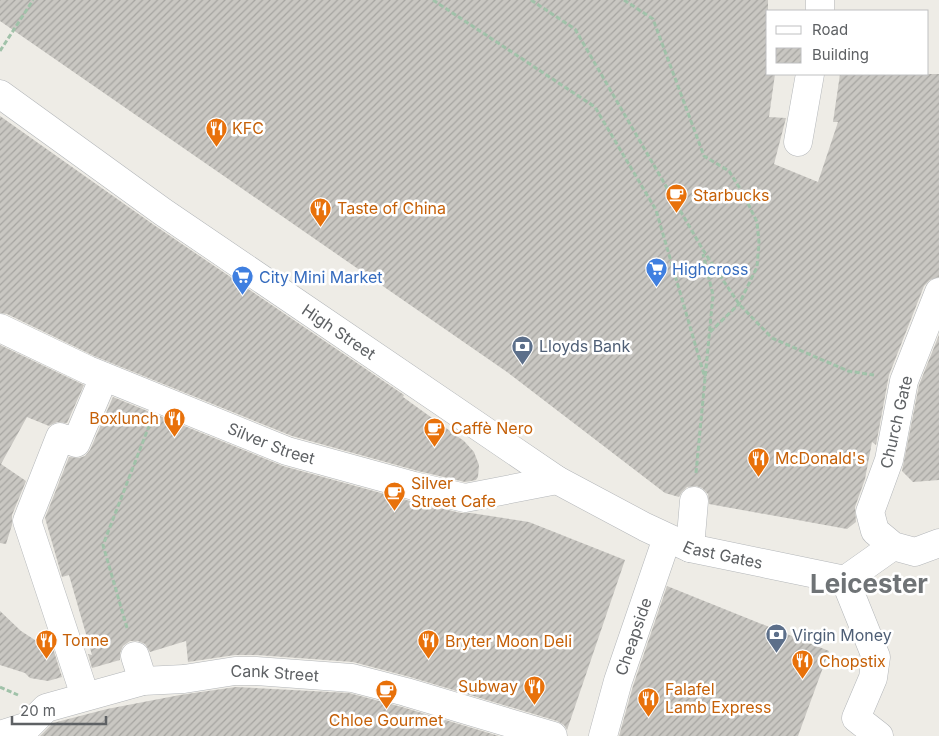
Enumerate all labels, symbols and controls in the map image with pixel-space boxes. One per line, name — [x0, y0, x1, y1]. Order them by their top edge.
legend — [766, 10, 929, 75]
text: Road — [812, 20, 848, 39]
text: Building — [812, 45, 869, 64]
restaurant icon: KFC — [204, 116, 228, 147]
place label: KFC — [232, 118, 264, 138]
cafe icon: Starbucks — [665, 183, 689, 214]
place label: Starbucks — [693, 185, 769, 205]
restaurant icon: Taste of China — [309, 196, 333, 227]
place label: Taste of China — [337, 198, 446, 218]
supermarket icon: Highcross — [644, 257, 668, 288]
place label: Highcross — [672, 259, 748, 279]
supermarket icon: City Mini Market — [231, 265, 255, 296]
place label: City Mini Market — [259, 267, 382, 287]
street label: High Street — [298, 300, 380, 364]
bank icon: Lloyds Bank — [511, 334, 535, 365]
place label: Lloyds Bank — [539, 336, 631, 356]
street label: Church Gate — [876, 374, 916, 470]
restaurant icon: Boxlunch — [163, 406, 187, 437]
place label: Boxlunch — [89, 408, 159, 428]
cafe icon: Caffè Nero — [423, 416, 447, 447]
street label: Silver Street — [225, 418, 317, 468]
place label: Caffè Nero — [451, 418, 533, 438]
restaurant icon: McDonald's — [747, 446, 771, 477]
place label: McDonald's — [775, 448, 865, 468]
place label: Silver Street Cafe — [411, 473, 496, 511]
cafe icon: Silver Street Cafe — [383, 480, 407, 511]
street label: East Gates — [680, 536, 765, 573]
district label: Leicester — [810, 568, 928, 599]
street label: Cheapside — [611, 595, 656, 678]
bank icon: Virgin Money — [764, 623, 788, 654]
place label: Virgin Money — [792, 625, 892, 645]
restaurant icon: Tonne — [34, 628, 58, 659]
restaurant icon: Bryter Moon Deli — [417, 629, 441, 660]
place label: Tonne — [62, 630, 109, 650]
place label: Bryter Moon Deli — [445, 631, 572, 651]
restaurant icon: Chopstix — [791, 649, 815, 680]
place label: Chopstix — [819, 651, 886, 671]
street label: Cank Street — [230, 661, 320, 686]
restaurant icon: Subway — [522, 674, 546, 705]
place label: Subway — [458, 676, 518, 696]
cafe icon: Chloe Gourmet — [374, 679, 398, 710]
place label: Falafel Lamb Express — [665, 679, 771, 717]
restaurant icon: Falafel Lamb Express — [637, 686, 661, 717]
scale bar — [12, 694, 106, 726]
text: 20 m — [20, 701, 56, 720]
place label: Chloe Gourmet — [329, 710, 443, 730]

